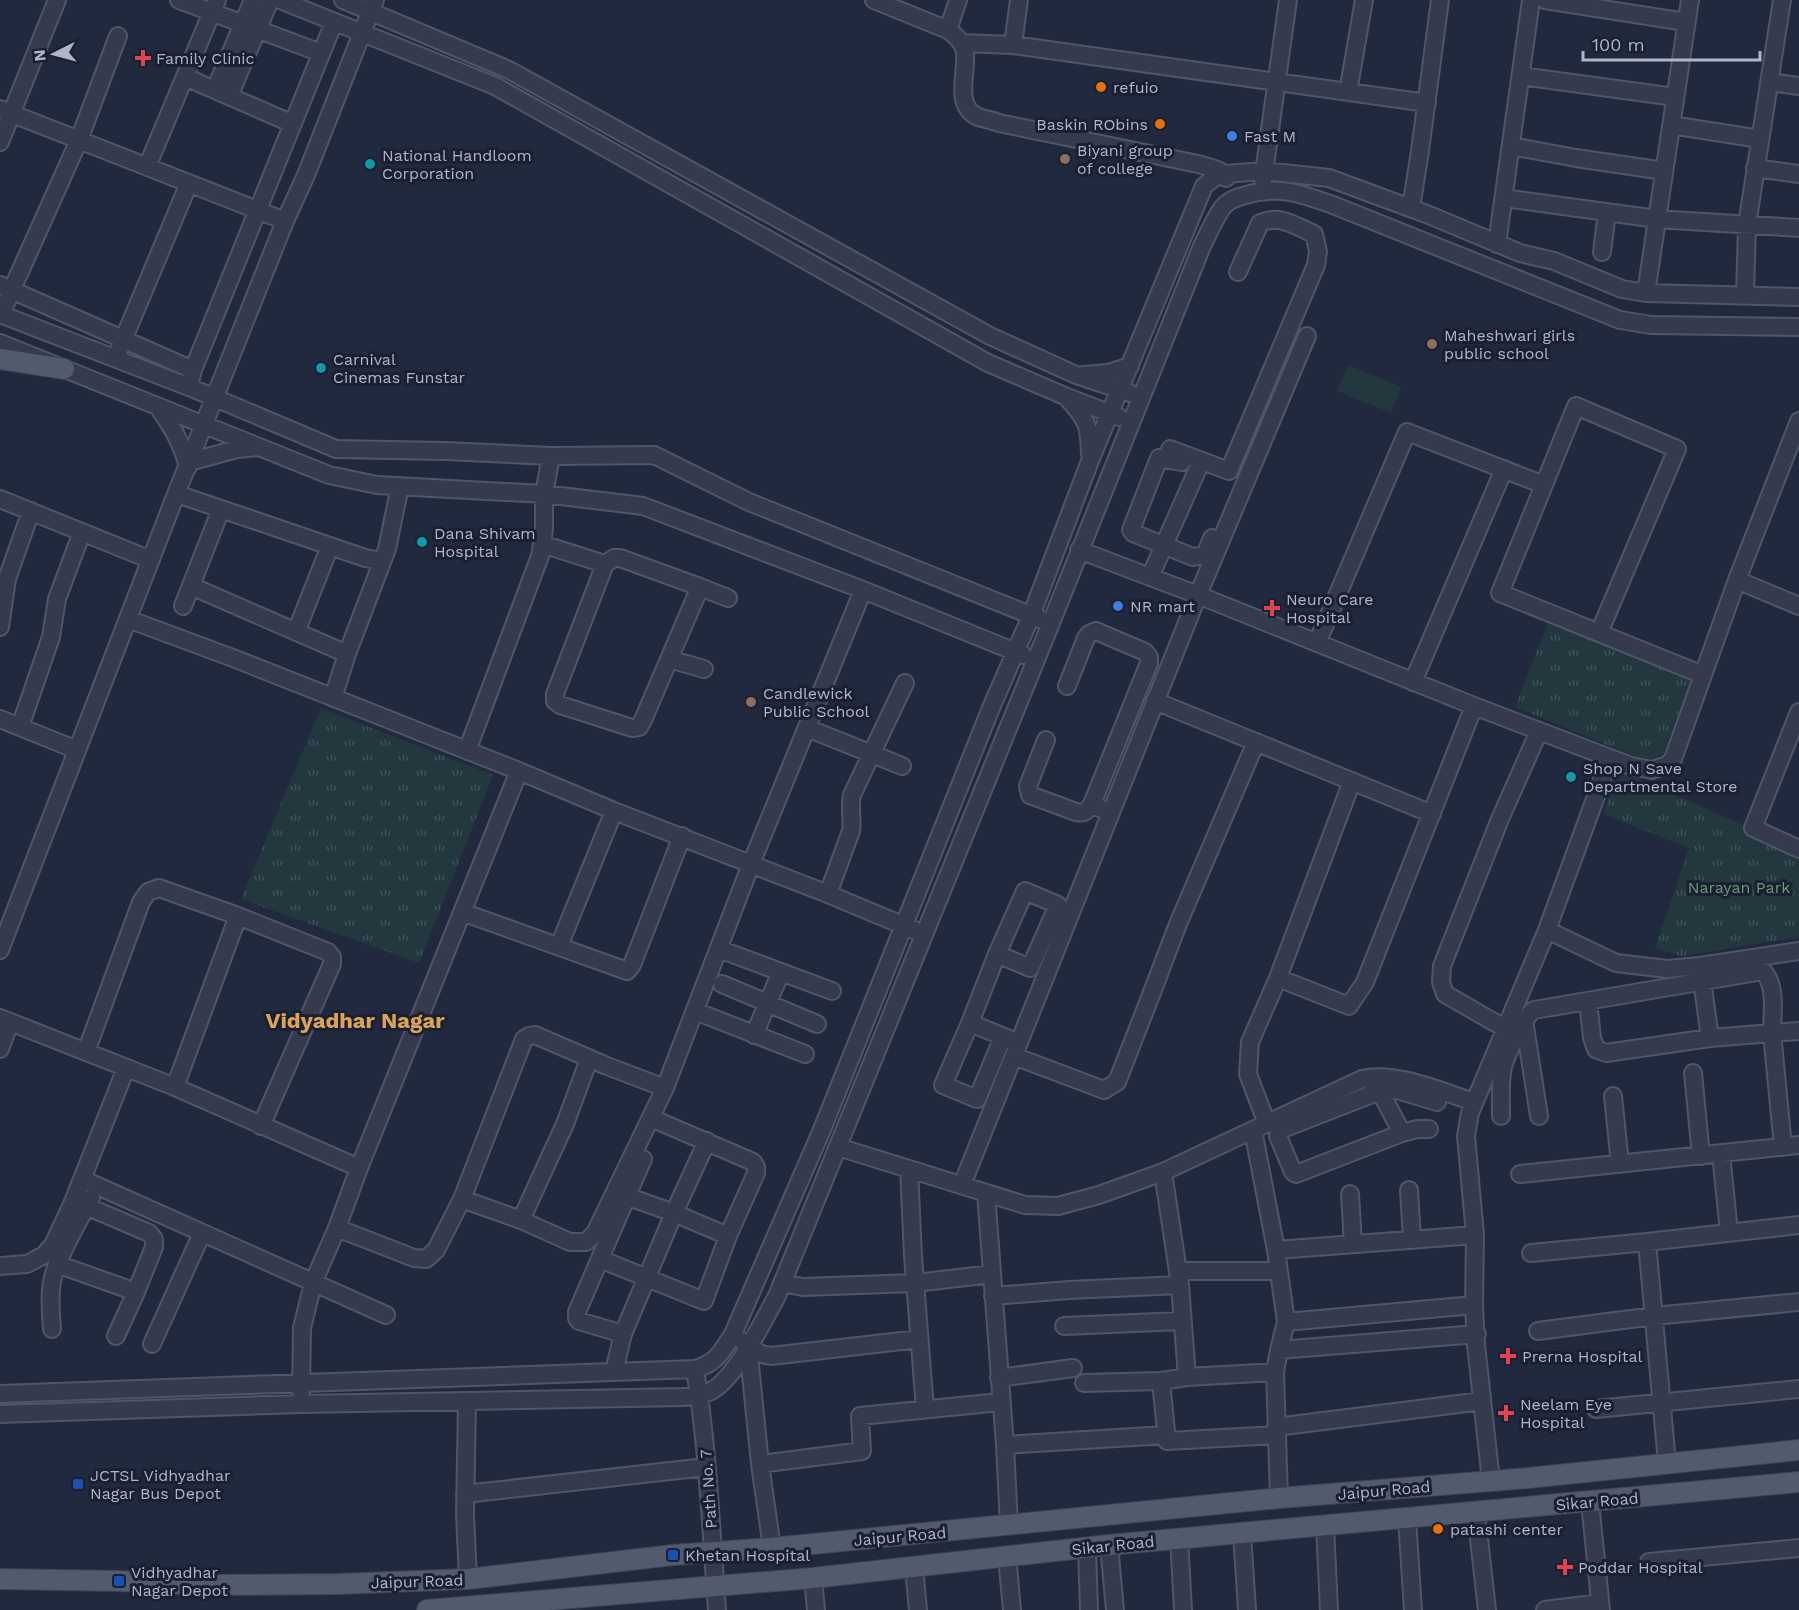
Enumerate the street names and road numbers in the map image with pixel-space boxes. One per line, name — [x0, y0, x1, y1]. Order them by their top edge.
street label: Path No. 7 — [696, 1449, 721, 1529]
street label: Jaipur Road — [1337, 1477, 1431, 1504]
street label: Sikar Road — [1555, 1488, 1639, 1515]
street label: Jaipur Road — [853, 1523, 947, 1550]
street label: Sikar Road — [1071, 1532, 1155, 1559]
street label: Jaipur Road — [370, 1570, 464, 1593]

